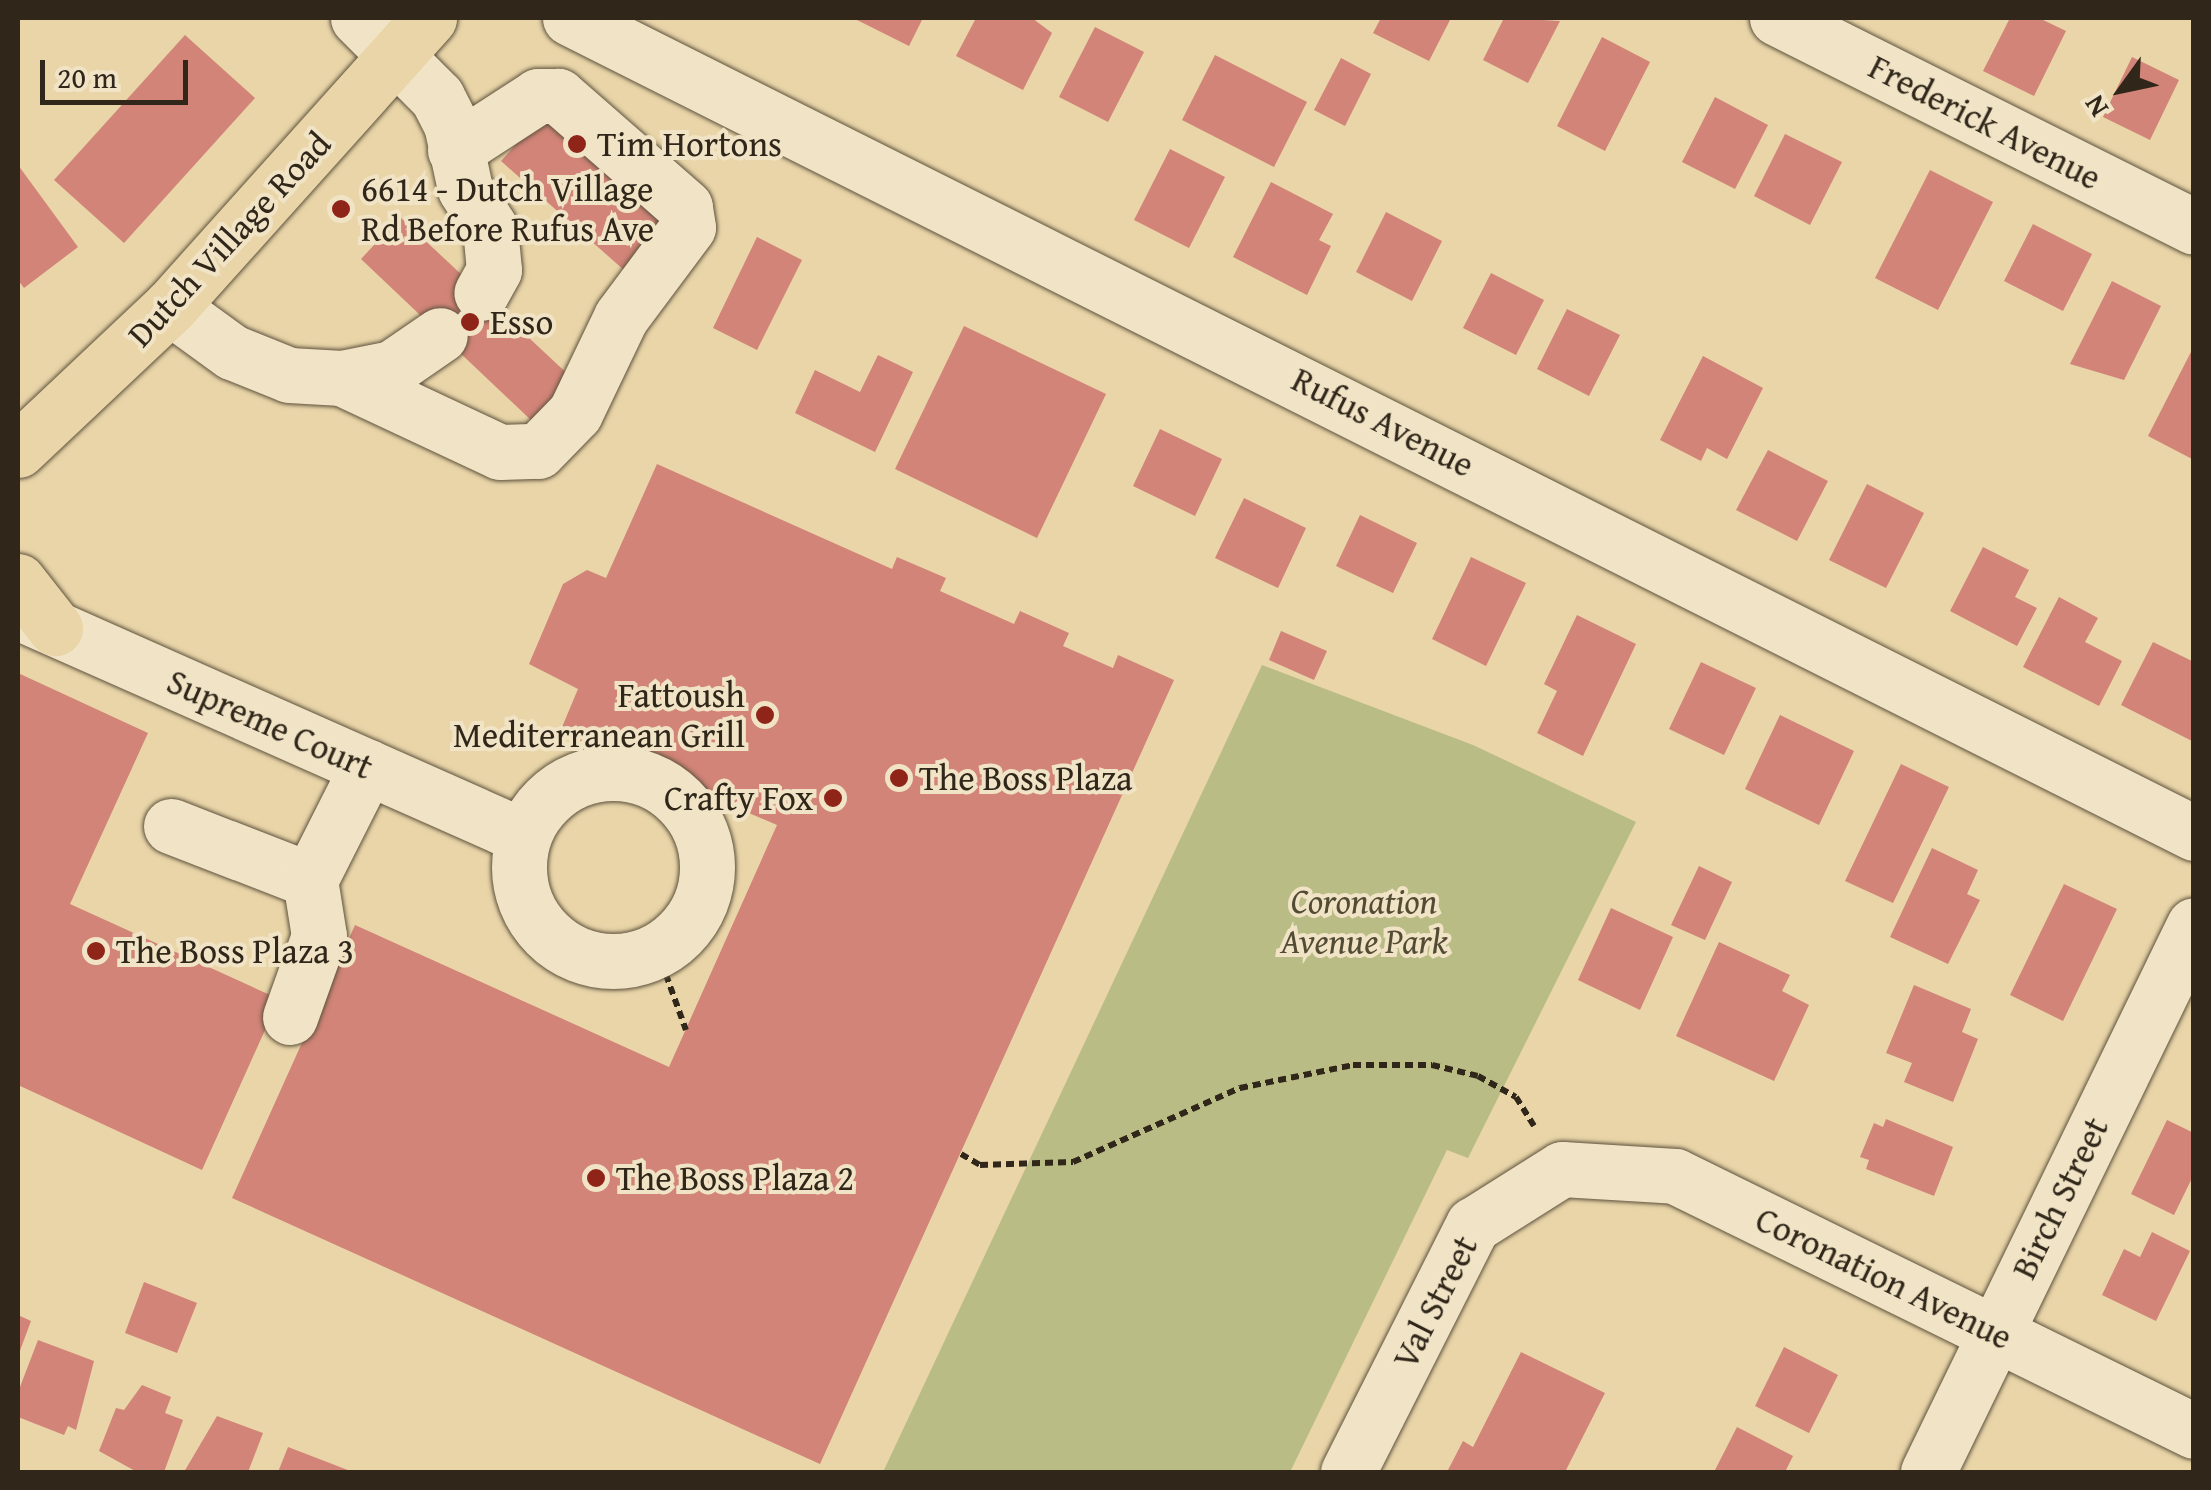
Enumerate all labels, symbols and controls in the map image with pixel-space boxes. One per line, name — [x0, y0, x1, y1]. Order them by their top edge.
scale bar — [45, 40, 192, 102]
north arrow — [2071, 40, 2171, 140]
street label: Frederick Avenue — [1862, 45, 2108, 199]
text: 20 m — [57, 55, 117, 99]
text: N — [2073, 88, 2118, 126]
street label: Dutch Village Road — [119, 123, 339, 355]
place label: Tim Hortons — [597, 123, 782, 165]
marker: Tim Hortons — [566, 133, 588, 155]
place label: 6614 - Dutch Village Rd Before Rufus Ave — [361, 168, 654, 250]
marker: 6614 - Dutch Village Rd Before Rufus Ave — [330, 198, 352, 220]
place label: Esso — [490, 301, 553, 343]
marker: Esso — [459, 311, 481, 333]
street label: Rufus Avenue — [1285, 358, 1481, 486]
street label: Supreme Court — [161, 660, 379, 788]
place label: Fattoush Mediterranean Grill — [453, 674, 745, 756]
marker: Fattoush Mediterranean Grill — [754, 704, 776, 726]
place label: The Boss Plaza — [919, 757, 1133, 799]
marker: The Boss Plaza — [888, 767, 910, 789]
place label: Crafty Fox — [664, 777, 813, 819]
marker: Crafty Fox — [822, 787, 844, 809]
park label: Coronation Avenue Park — [1281, 880, 1447, 962]
place label: The Boss Plaza 3 — [116, 930, 354, 972]
marker: The Boss Plaza 3 — [85, 940, 107, 962]
street label: Birch Street — [2003, 1110, 2117, 1286]
place label: The Boss Plaza 2 — [616, 1157, 854, 1199]
marker: The Boss Plaza 2 — [585, 1167, 607, 1189]
street label: Coronation Avenue — [1749, 1198, 2019, 1358]
street label: Val Street — [1384, 1229, 1486, 1375]

